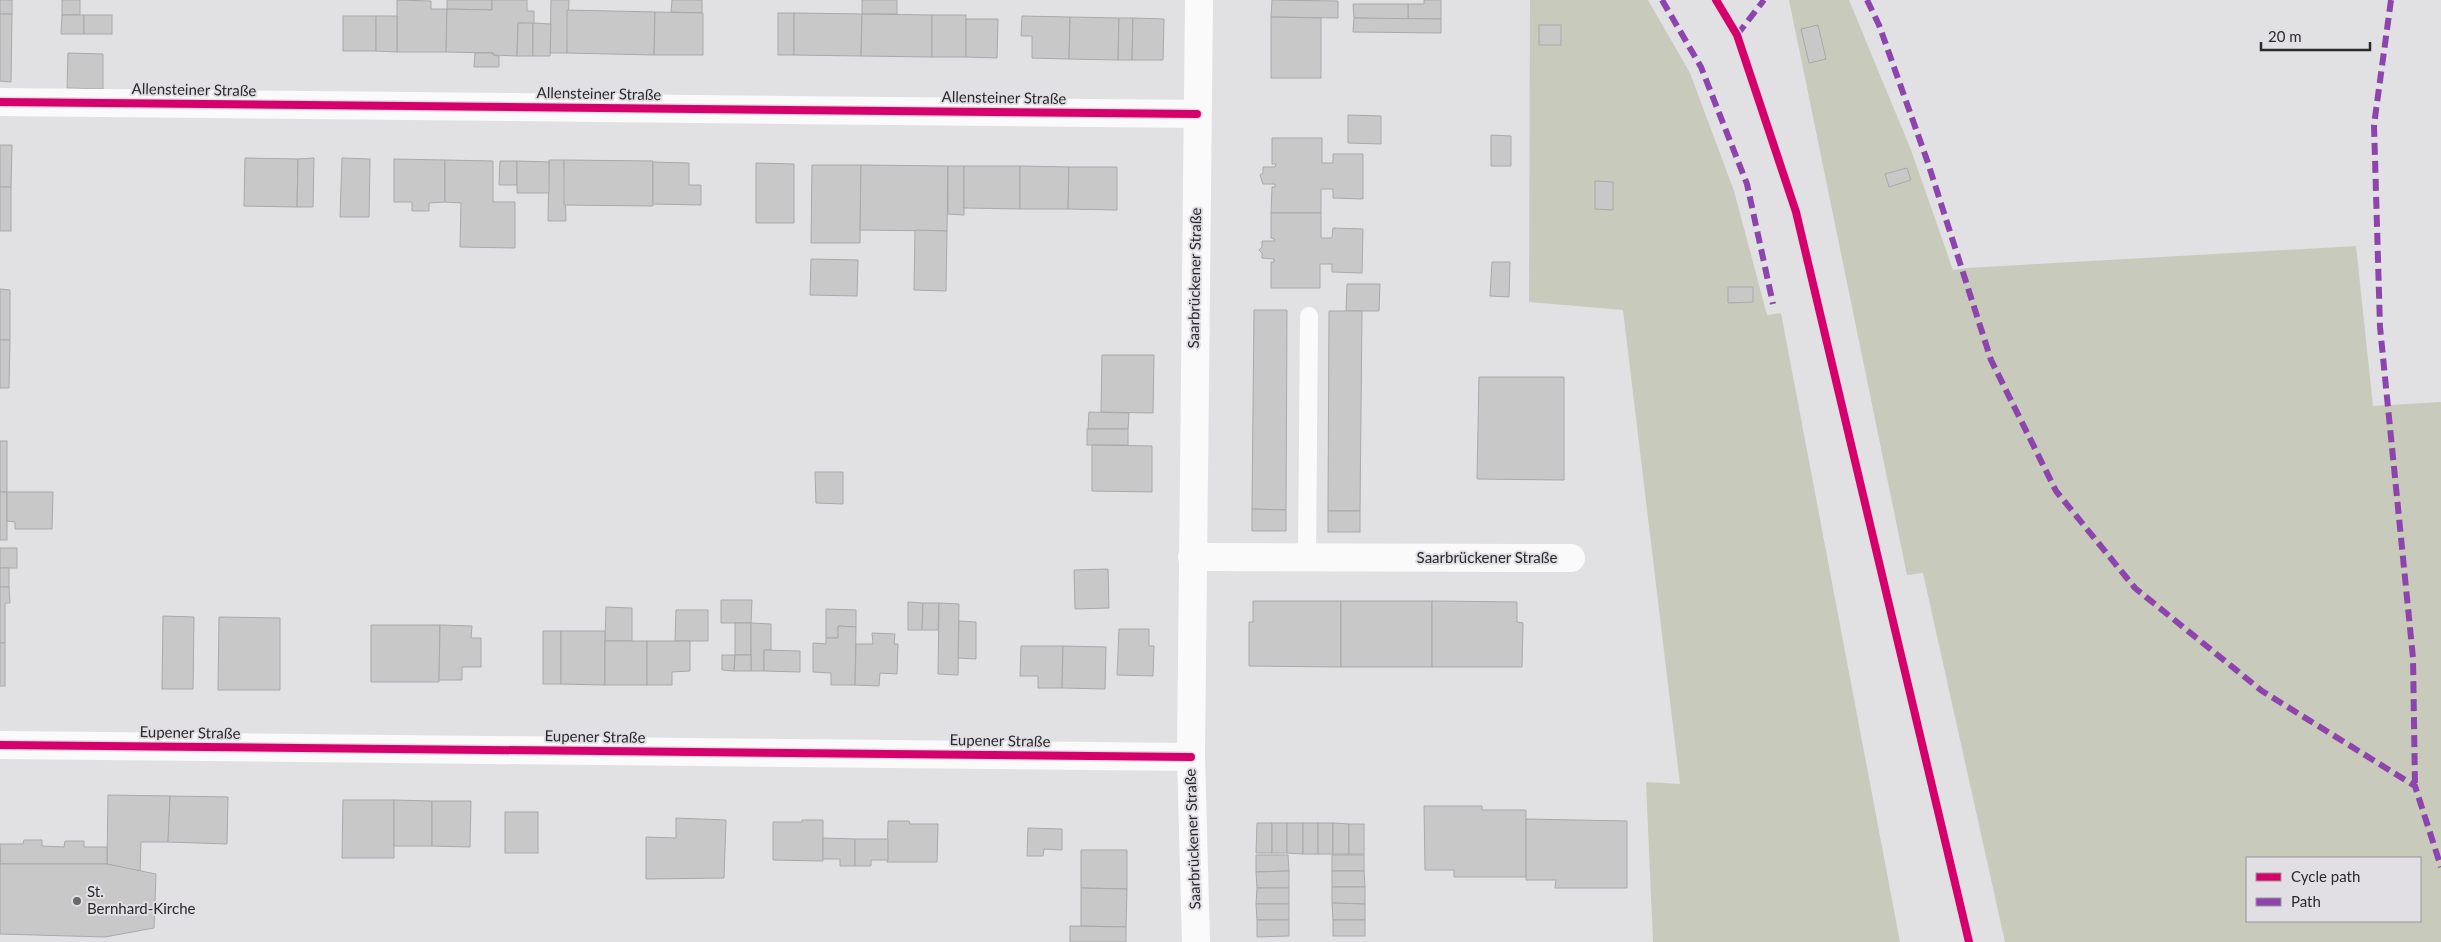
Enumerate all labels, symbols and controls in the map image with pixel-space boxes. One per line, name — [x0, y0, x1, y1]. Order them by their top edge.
scale bar — [2261, 20, 2370, 52]
text: 20 m — [2268, 27, 2302, 45]
street label: Allensteiner Straße — [132, 79, 257, 99]
street label: Allensteiner Straße — [537, 83, 662, 103]
street label: Allensteiner Straße — [942, 87, 1067, 107]
street label: Saarbrückener Straße — [1184, 207, 1204, 349]
street label: Saarbrückener Straße — [1417, 548, 1557, 566]
street label: Eupener Straße — [139, 722, 241, 742]
street label: Eupener Straße — [544, 726, 646, 746]
street label: Eupener Straße — [949, 730, 1051, 750]
street label: Saarbrückener Straße — [1181, 768, 1203, 910]
legend — [2246, 857, 2421, 922]
text: Cycle path — [2291, 867, 2360, 885]
place label: St. Bernhard-Kirche — [87, 882, 196, 917]
text: Path — [2291, 892, 2321, 910]
marker: St. Bernhard-Kirche — [71, 895, 83, 907]

